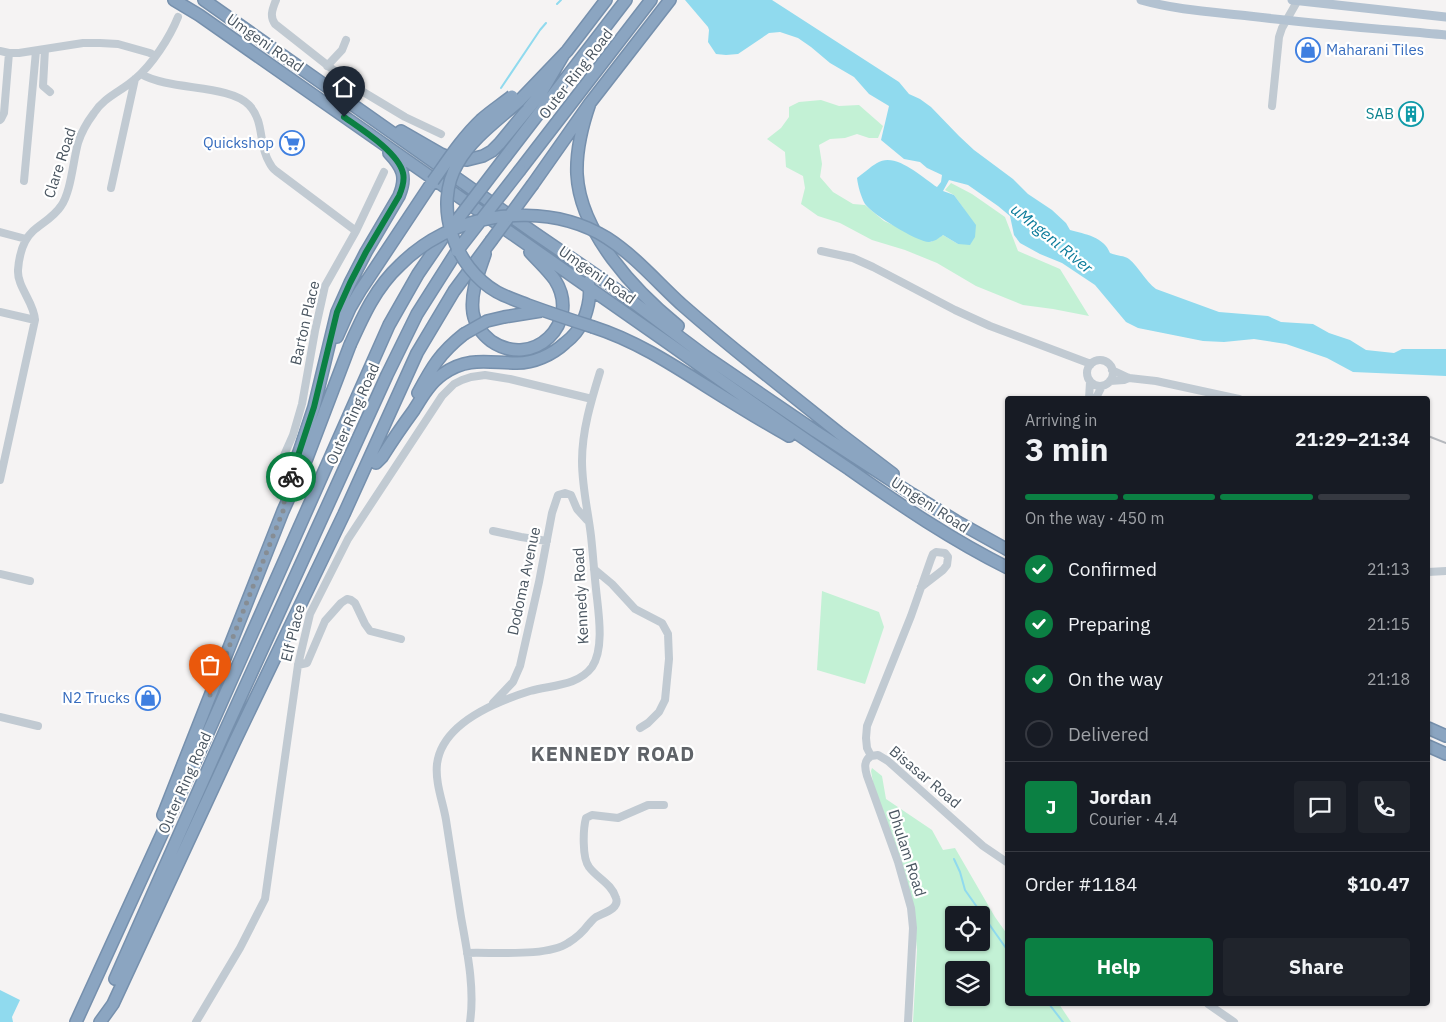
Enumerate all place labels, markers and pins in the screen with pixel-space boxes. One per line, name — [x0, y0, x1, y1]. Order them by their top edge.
shop icon: Maharani Tiles — [1295, 37, 1321, 63]
place label: Maharani Tiles — [1326, 40, 1424, 59]
pin — [323, 66, 365, 117]
building icon: SAB — [1398, 101, 1424, 127]
place label: SAB — [1366, 104, 1394, 123]
supermarket icon: Quickshop — [279, 130, 305, 156]
place label: Quickshop — [203, 133, 274, 152]
pin — [189, 644, 231, 695]
shop icon: N2 Trucks — [135, 685, 161, 711]
place label: N2 Trucks — [62, 688, 130, 707]

